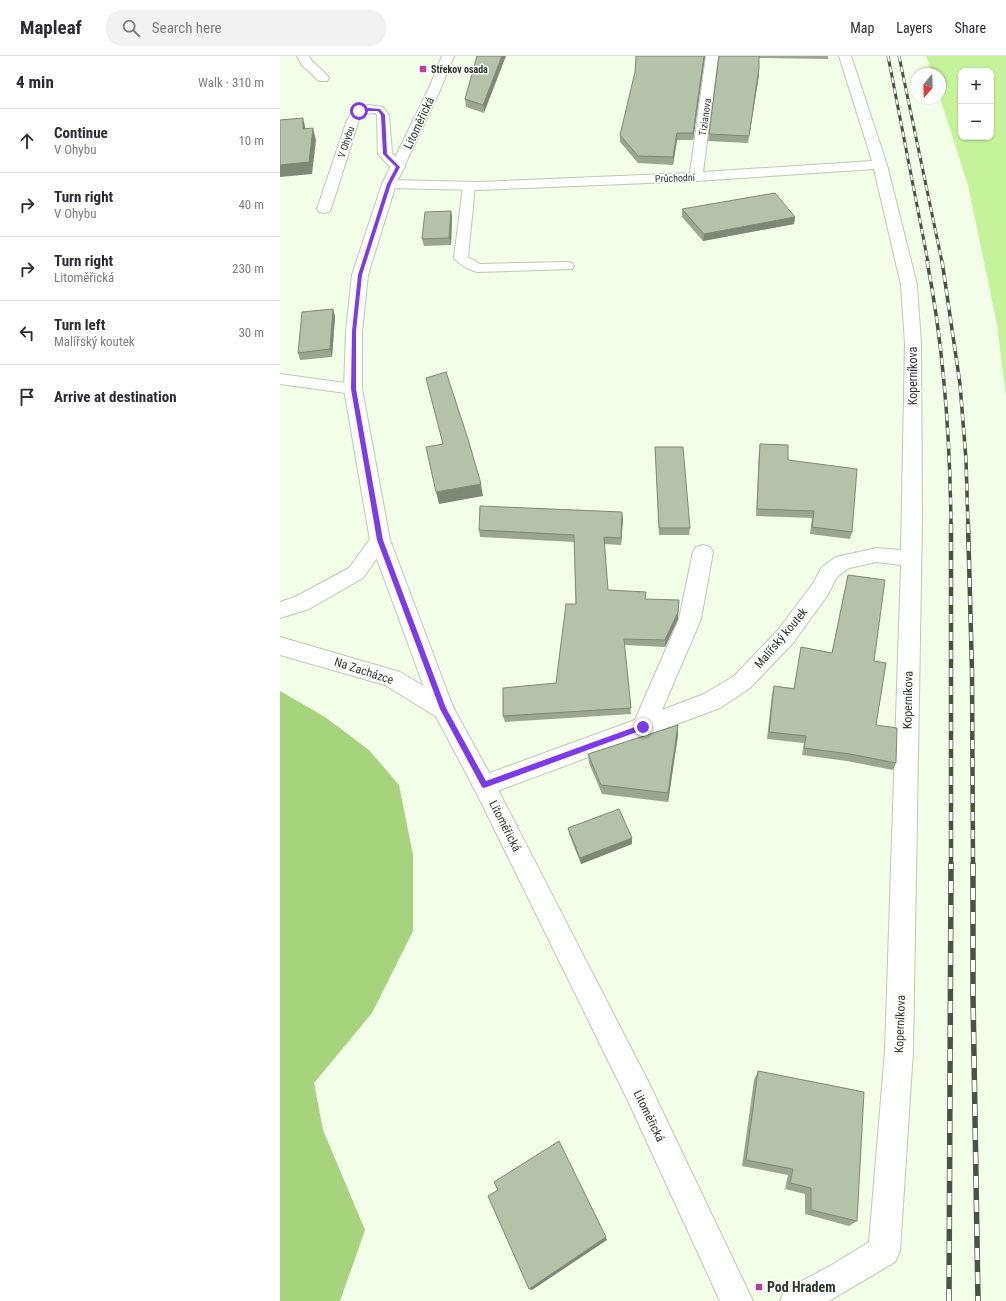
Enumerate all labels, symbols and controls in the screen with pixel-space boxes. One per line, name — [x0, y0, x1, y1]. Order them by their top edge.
search box — [106, 10, 386, 46]
text: Mapleaf — [20, 16, 82, 39]
icon: search — [120, 17, 142, 39]
text: Search here — [152, 19, 222, 37]
text: Map — [850, 20, 874, 36]
text: Layers — [896, 20, 933, 36]
text: Share — [955, 20, 986, 36]
marker: Střekov osada — [418, 64, 428, 74]
place label: Střekov osada — [431, 64, 488, 75]
north arrow — [910, 68, 946, 104]
map controls — [958, 68, 994, 140]
button: + — [958, 68, 994, 104]
text: 4 min — [16, 72, 54, 92]
text: Walk · 310 m — [198, 75, 264, 90]
street label: Litoměřická — [401, 95, 437, 151]
street label: Tizianova — [697, 97, 713, 136]
route start — [350, 102, 368, 120]
button: − — [958, 104, 994, 140]
text: Continue — [54, 124, 108, 142]
street label: V Ohybu — [336, 125, 356, 159]
icon: ahead — [16, 130, 38, 152]
text: 10 m — [238, 133, 264, 148]
text: V Ohybu — [54, 142, 96, 157]
street label: Průchodní — [655, 172, 696, 184]
text: Turn right — [54, 188, 113, 206]
icon: right — [16, 194, 38, 216]
text: 40 m — [238, 197, 264, 212]
text: V Ohybu — [54, 206, 96, 221]
text: Turn right — [54, 252, 113, 270]
icon: right — [16, 258, 38, 280]
text: 230 m — [232, 261, 264, 276]
text: Litoměřická — [54, 270, 114, 285]
text: Turn left — [54, 316, 105, 334]
icon: left — [16, 322, 38, 344]
text: 30 m — [238, 325, 264, 340]
text: Malířský koutek — [54, 334, 135, 349]
street label: Koperníkova — [906, 347, 920, 405]
icon: arrive — [16, 386, 38, 408]
text: Arrive at destination — [54, 388, 177, 406]
street label: Malířský koutek — [752, 605, 811, 671]
street label: Na Zacházce — [333, 655, 396, 687]
street label: Koperníkova — [900, 670, 916, 729]
route end — [634, 718, 652, 736]
street label: Litoměřická — [486, 798, 524, 854]
street label: Koperníkova — [892, 994, 908, 1053]
street label: Litoměřická — [631, 1088, 668, 1144]
place label: Pod Hradem — [767, 1279, 836, 1295]
marker: Pod Hradem — [754, 1282, 764, 1292]

